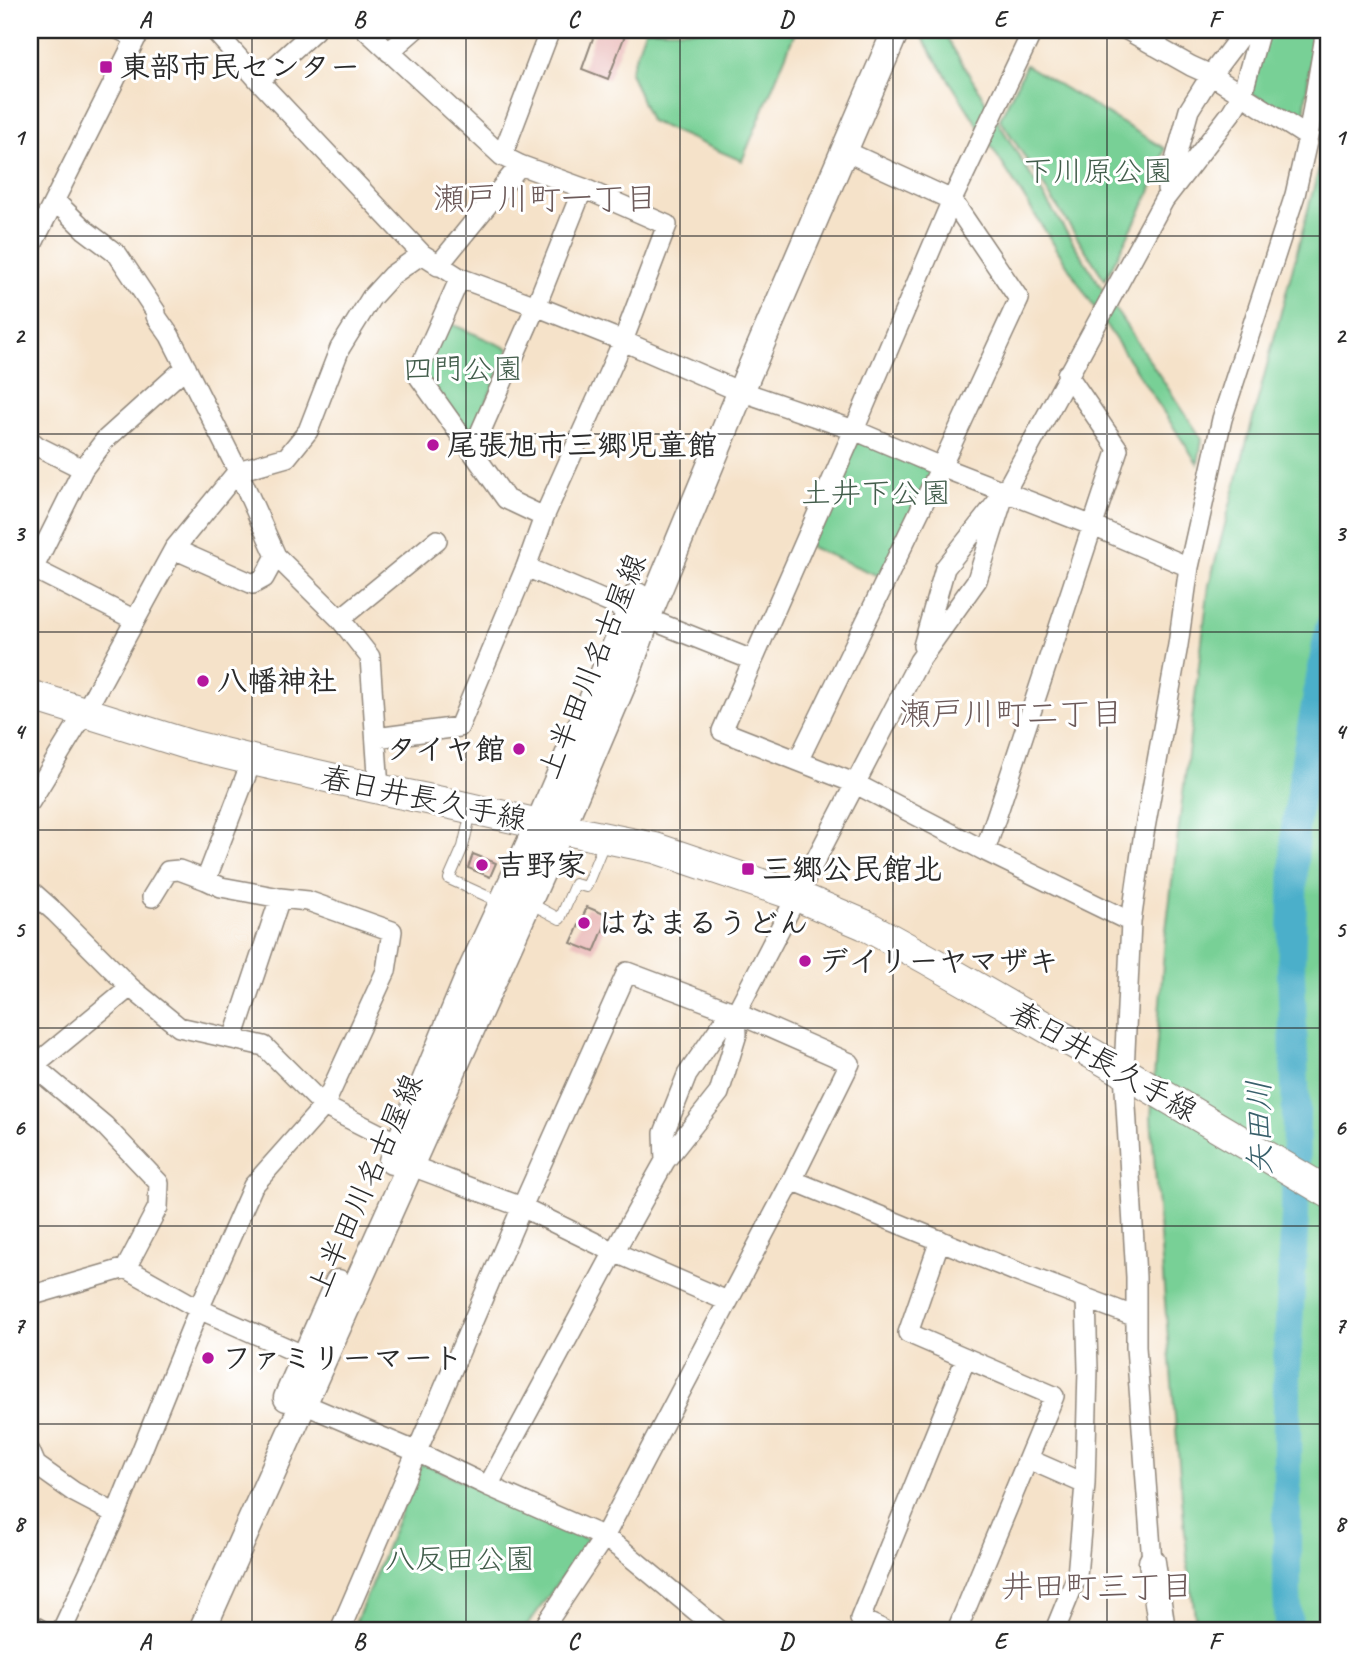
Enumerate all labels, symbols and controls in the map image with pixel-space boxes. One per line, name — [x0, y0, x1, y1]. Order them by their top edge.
text: A — [139, 5, 153, 34]
text: B — [353, 5, 367, 34]
text: C — [568, 5, 582, 34]
text: D — [779, 5, 795, 34]
text: E — [994, 5, 1010, 34]
text: F — [1209, 5, 1225, 34]
place label: 東部市民センター — [120, 48, 360, 86]
marker: 東部市民センター — [98, 59, 114, 75]
text: 1 — [14, 123, 27, 152]
text: 1 — [1335, 123, 1348, 152]
park label: 下川原公園 — [1023, 152, 1173, 190]
district label: 瀬戸川町一丁目 — [433, 178, 657, 219]
text: 2 — [14, 321, 27, 350]
text: 2 — [1335, 321, 1348, 350]
park label: 四門公園 — [403, 350, 523, 388]
place label: 尾張旭市三郷児童館 — [447, 426, 717, 464]
marker: 尾張旭市三郷児童館 — [425, 437, 441, 453]
park label: 土井下公園 — [801, 474, 951, 512]
text: 3 — [14, 519, 27, 548]
text: 3 — [1335, 519, 1348, 548]
street label: 上半田川名古屋線 — [529, 548, 655, 784]
place label: 八幡神社 — [217, 662, 337, 700]
marker: 八幡神社 — [195, 673, 211, 689]
district label: 瀬戸川町二丁目 — [899, 693, 1123, 734]
text: 4 — [14, 717, 27, 746]
text: 4 — [1335, 717, 1348, 746]
place label: タイヤ館 — [386, 730, 505, 768]
marker: タイヤ館 — [511, 741, 527, 757]
street label: 春日井長久手線 — [317, 758, 531, 838]
place label: 吉野家 — [496, 846, 586, 884]
place label: 三郷公民館北 — [762, 850, 942, 888]
marker: 吉野家 — [474, 857, 490, 873]
marker: 三郷公民館北 — [740, 861, 756, 877]
place label: はなまるうどん — [598, 904, 809, 942]
text: 5 — [14, 915, 26, 944]
marker: はなまるうどん — [576, 915, 592, 931]
text: 5 — [1335, 915, 1347, 944]
place label: デイリーヤマザキ — [819, 942, 1058, 980]
marker: デイリーヤマザキ — [797, 953, 813, 969]
street label: 春日井長久手線 — [1004, 992, 1204, 1130]
street label: 上半田川名古屋線 — [299, 1068, 431, 1302]
water label: 矢田川 — [1238, 1080, 1281, 1176]
text: 6 — [14, 1113, 27, 1142]
text: 6 — [1335, 1113, 1348, 1142]
text: 7 — [14, 1311, 27, 1340]
text: 7 — [1335, 1311, 1348, 1340]
place label: ファミリーマート — [222, 1339, 463, 1377]
marker: ファミリーマート — [200, 1350, 216, 1366]
text: 8 — [14, 1509, 27, 1538]
text: 8 — [1335, 1509, 1348, 1538]
park label: 八反田公園 — [385, 1540, 535, 1578]
district label: 井田町三丁目 — [1001, 1566, 1193, 1607]
text: A — [139, 1627, 153, 1656]
text: B — [353, 1627, 367, 1656]
text: C — [568, 1627, 582, 1656]
text: D — [779, 1627, 795, 1656]
text: E — [994, 1627, 1010, 1656]
text: F — [1209, 1627, 1225, 1656]

